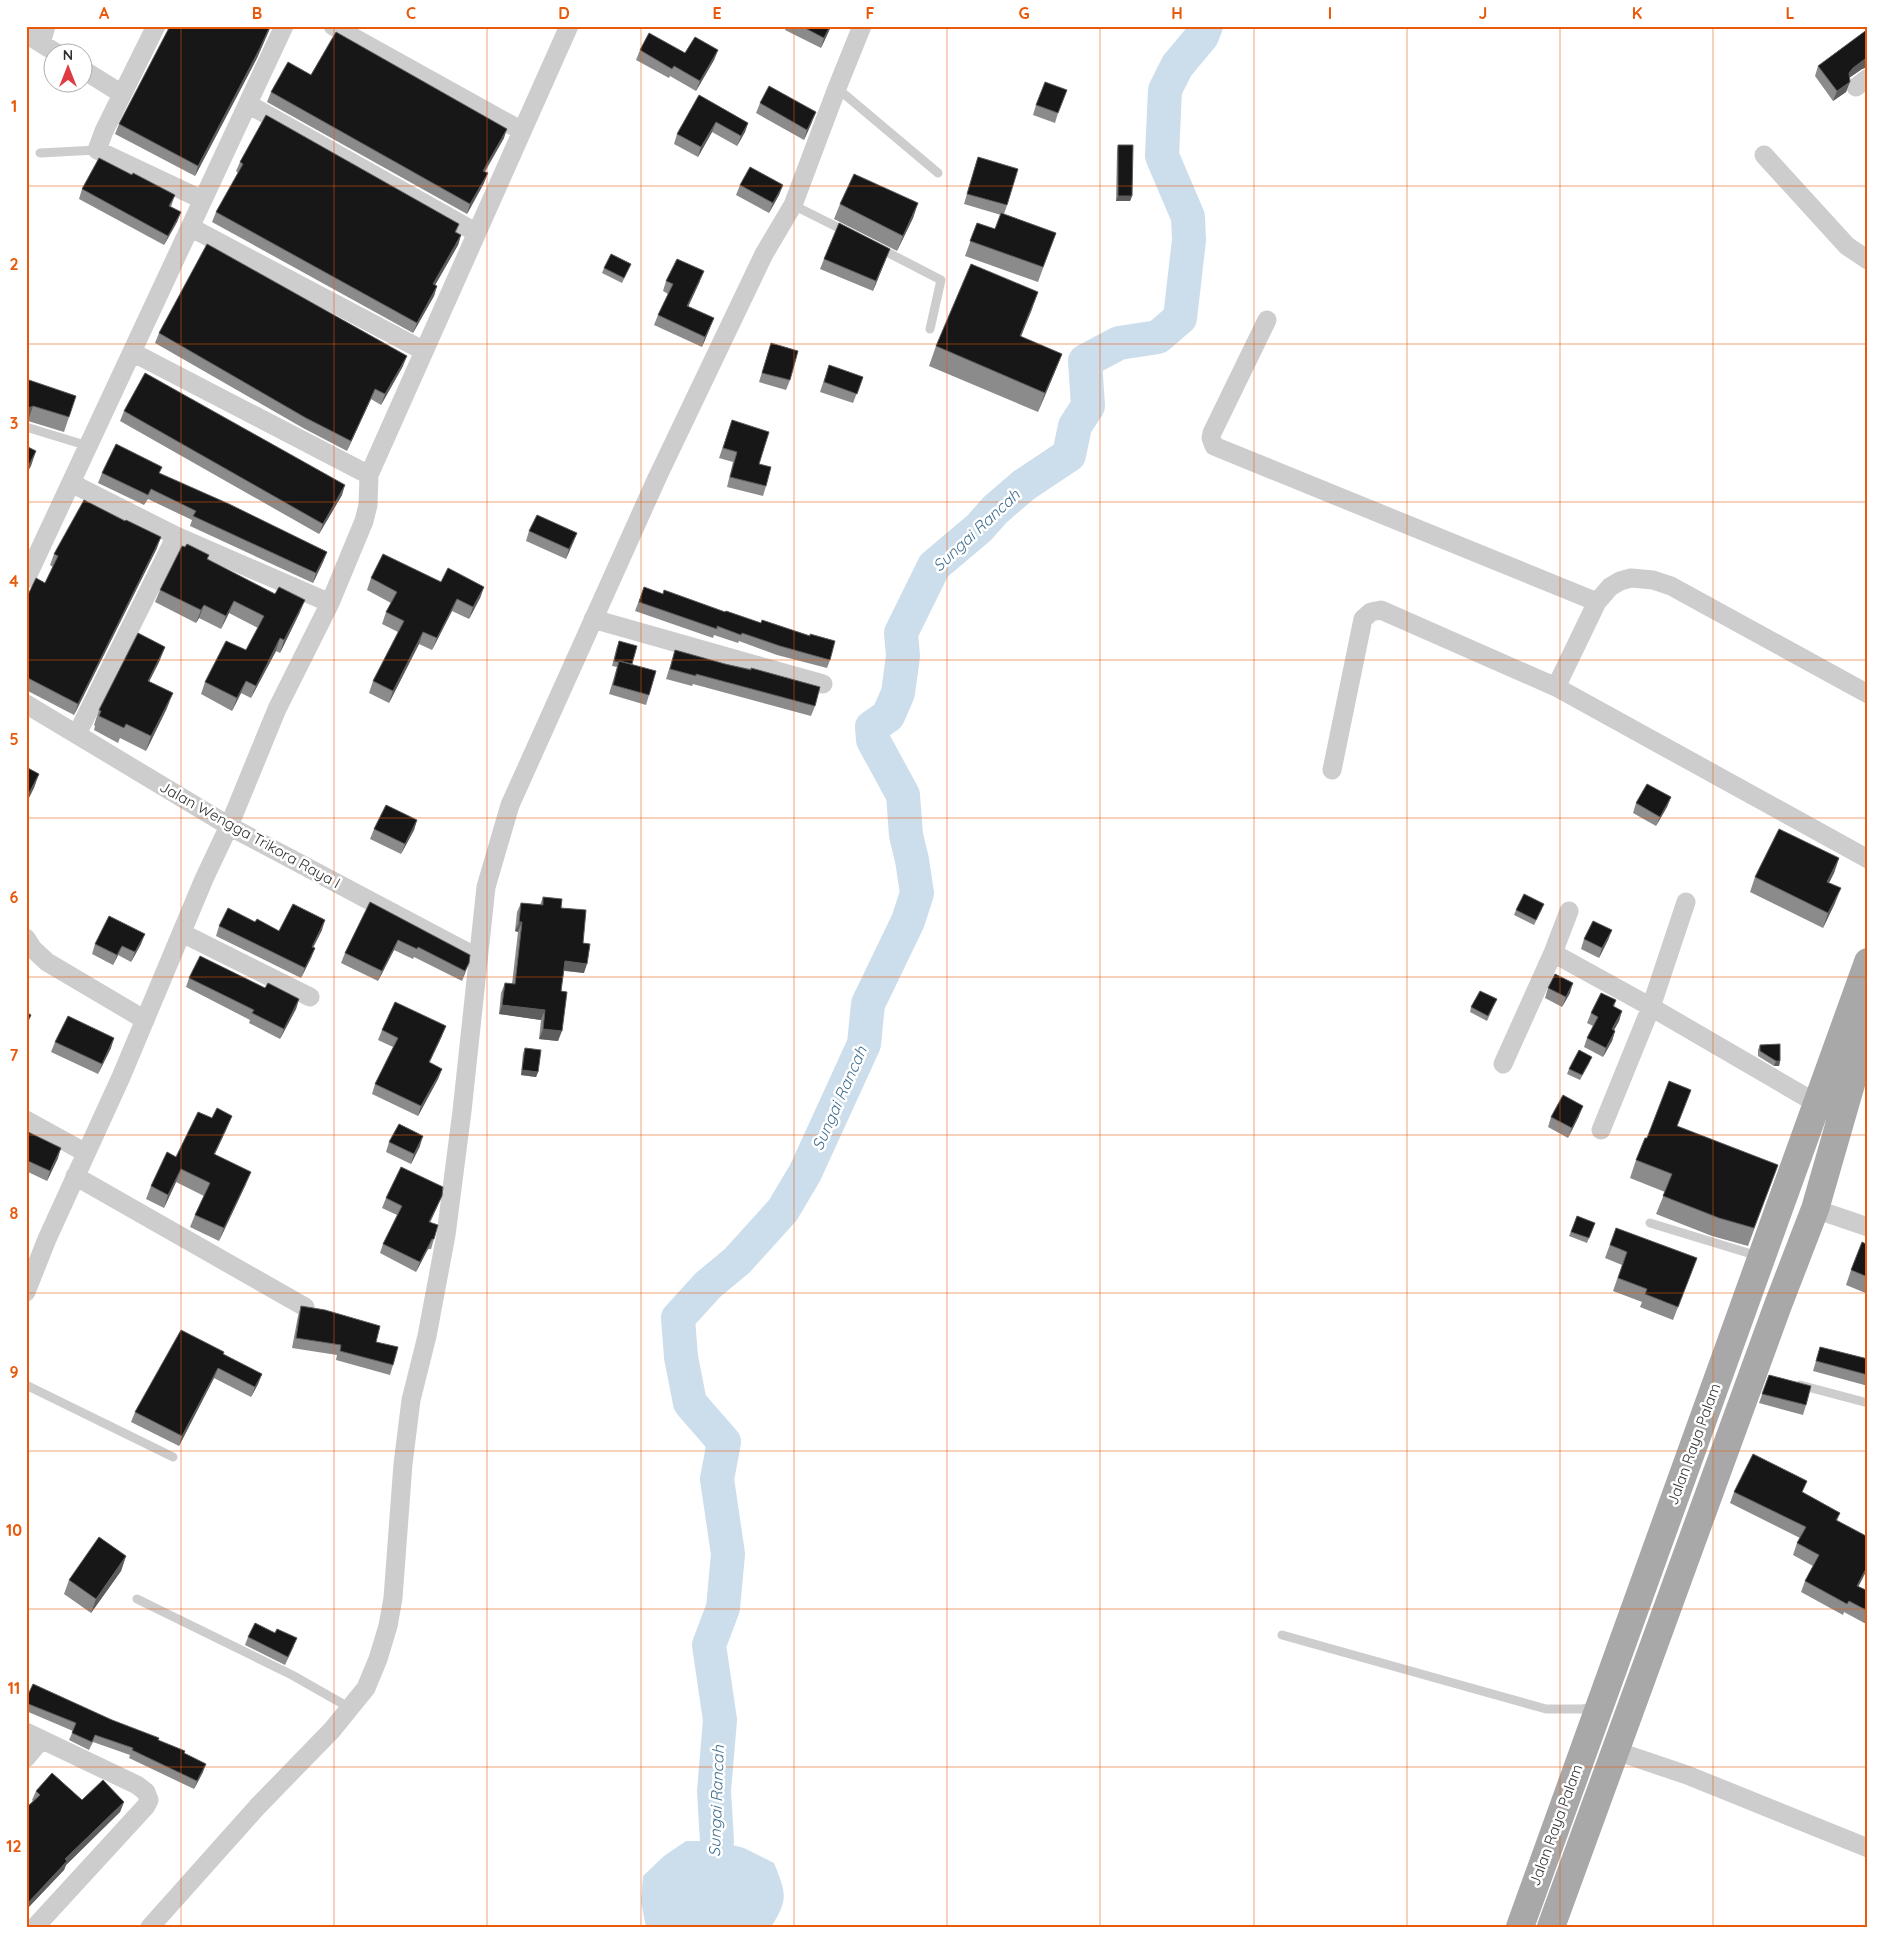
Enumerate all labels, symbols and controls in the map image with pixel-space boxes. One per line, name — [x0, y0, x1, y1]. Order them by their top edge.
text: A — [99, 3, 110, 23]
text: B — [252, 3, 262, 23]
text: C — [406, 3, 416, 23]
text: D — [558, 3, 570, 23]
text: E — [712, 3, 722, 23]
text: F — [866, 3, 875, 23]
text: G — [1018, 3, 1030, 23]
text: H — [1171, 3, 1183, 23]
text: I — [1328, 3, 1332, 23]
text: J — [1479, 3, 1487, 23]
text: K — [1632, 3, 1642, 23]
text: L — [1786, 3, 1795, 23]
north arrow — [42, 42, 92, 92]
text: N — [63, 46, 73, 64]
text: 1 — [11, 96, 17, 116]
text: 2 — [9, 254, 19, 274]
text: 3 — [10, 413, 18, 433]
water label: Sungai Rancah — [928, 484, 1024, 575]
text: 4 — [9, 571, 19, 591]
text: 5 — [9, 729, 19, 749]
street label: Jalan Wengga Trikora Raya I — [157, 777, 344, 892]
text: 6 — [10, 887, 19, 907]
water label: Sungai Rancah — [807, 1042, 871, 1153]
text: 7 — [10, 1045, 19, 1065]
text: 8 — [10, 1203, 19, 1223]
text: 9 — [9, 1362, 19, 1382]
street label: Jalan Raya Palam — [1663, 1380, 1724, 1507]
text: 10 — [6, 1520, 22, 1540]
text: 11 — [8, 1678, 20, 1698]
water label: Sungai Rancah — [704, 1744, 728, 1857]
street label: Jalan Raya Palam — [1525, 1761, 1586, 1888]
text: 12 — [6, 1836, 22, 1856]

